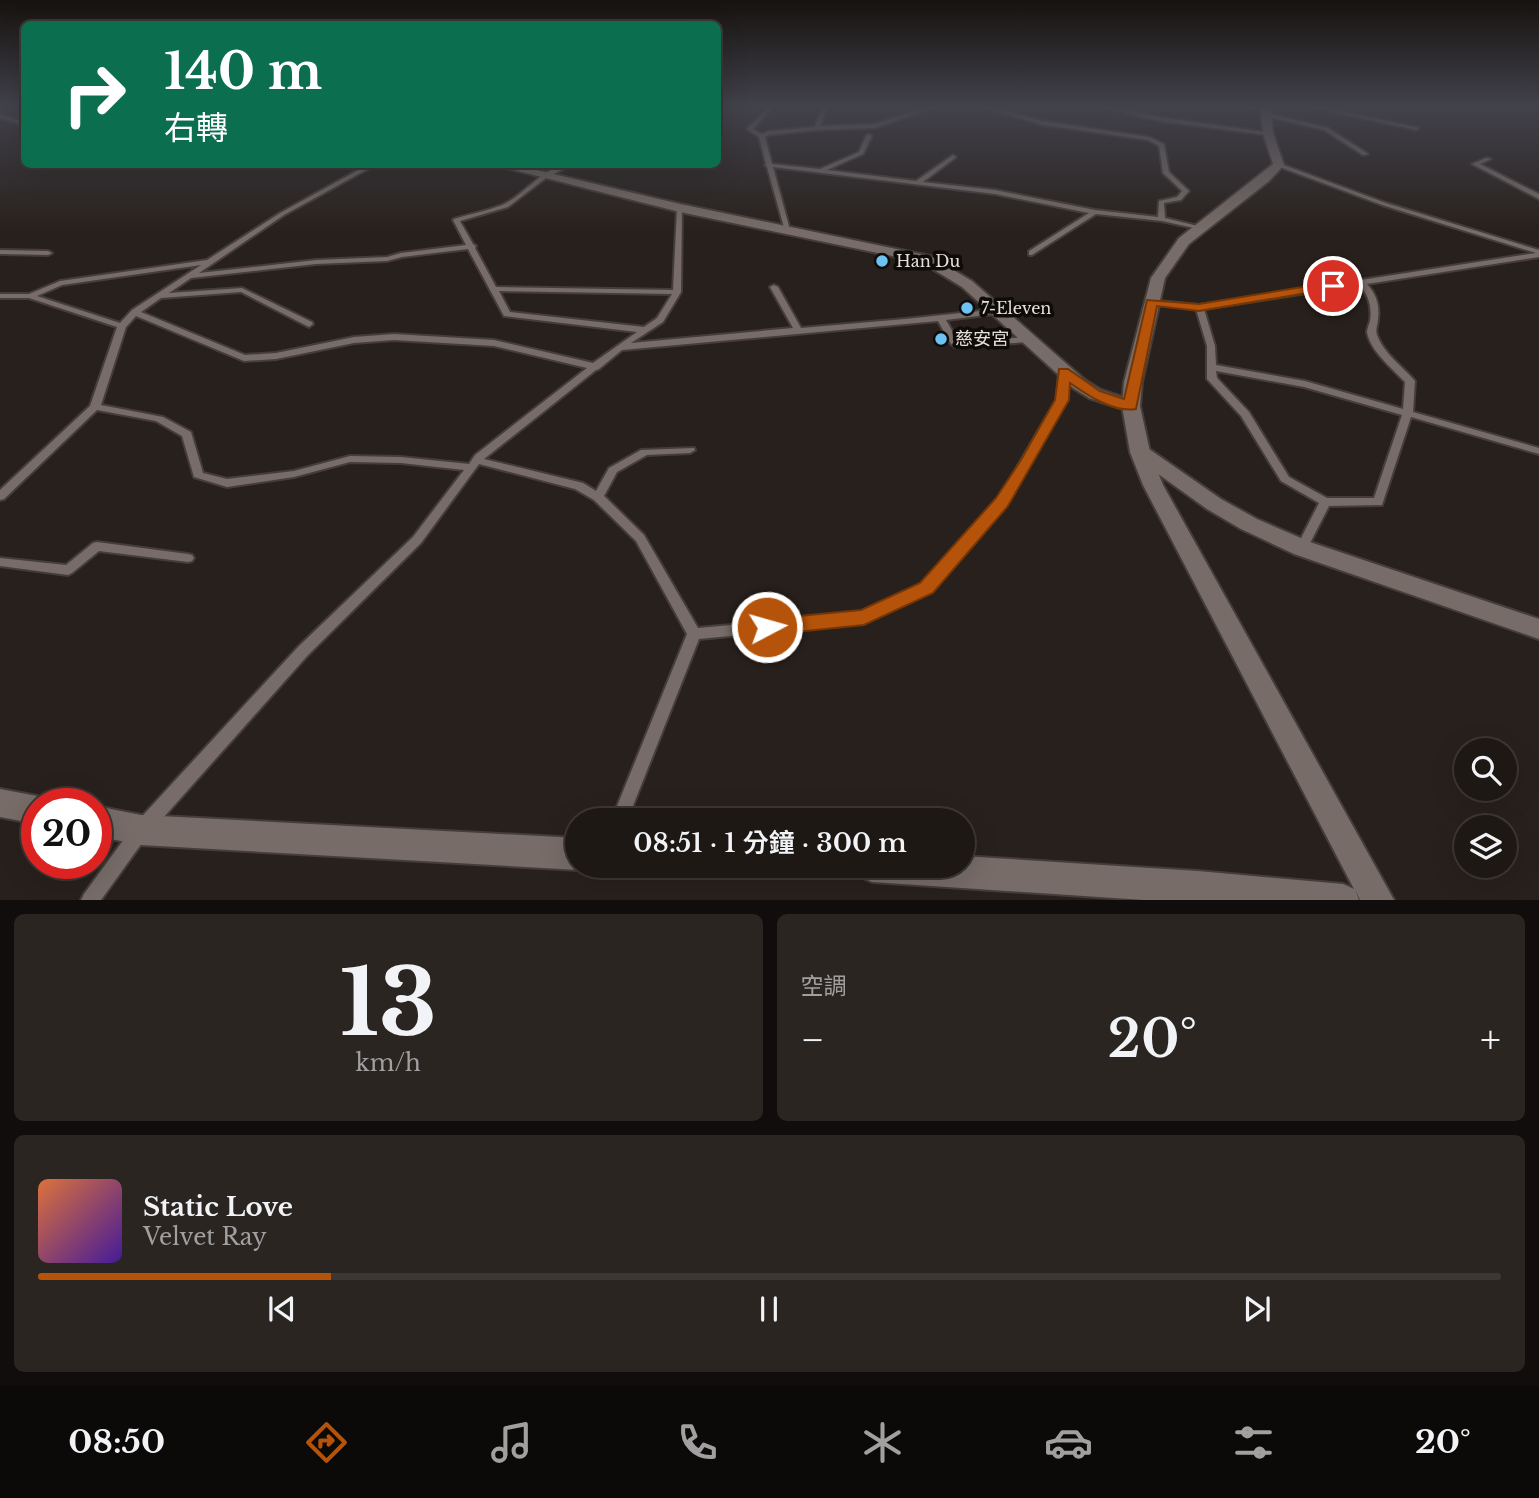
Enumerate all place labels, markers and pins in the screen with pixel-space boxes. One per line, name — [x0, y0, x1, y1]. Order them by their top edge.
place label: Han Du — [896, 251, 960, 271]
marker: Han Du — [874, 253, 890, 269]
pin — [1303, 256, 1363, 316]
place label: 7-Eleven — [981, 298, 1051, 318]
marker: 7-Eleven — [959, 300, 975, 316]
place label: 慈安宮 — [955, 328, 1009, 350]
marker: 慈安宮 — [933, 331, 949, 347]

